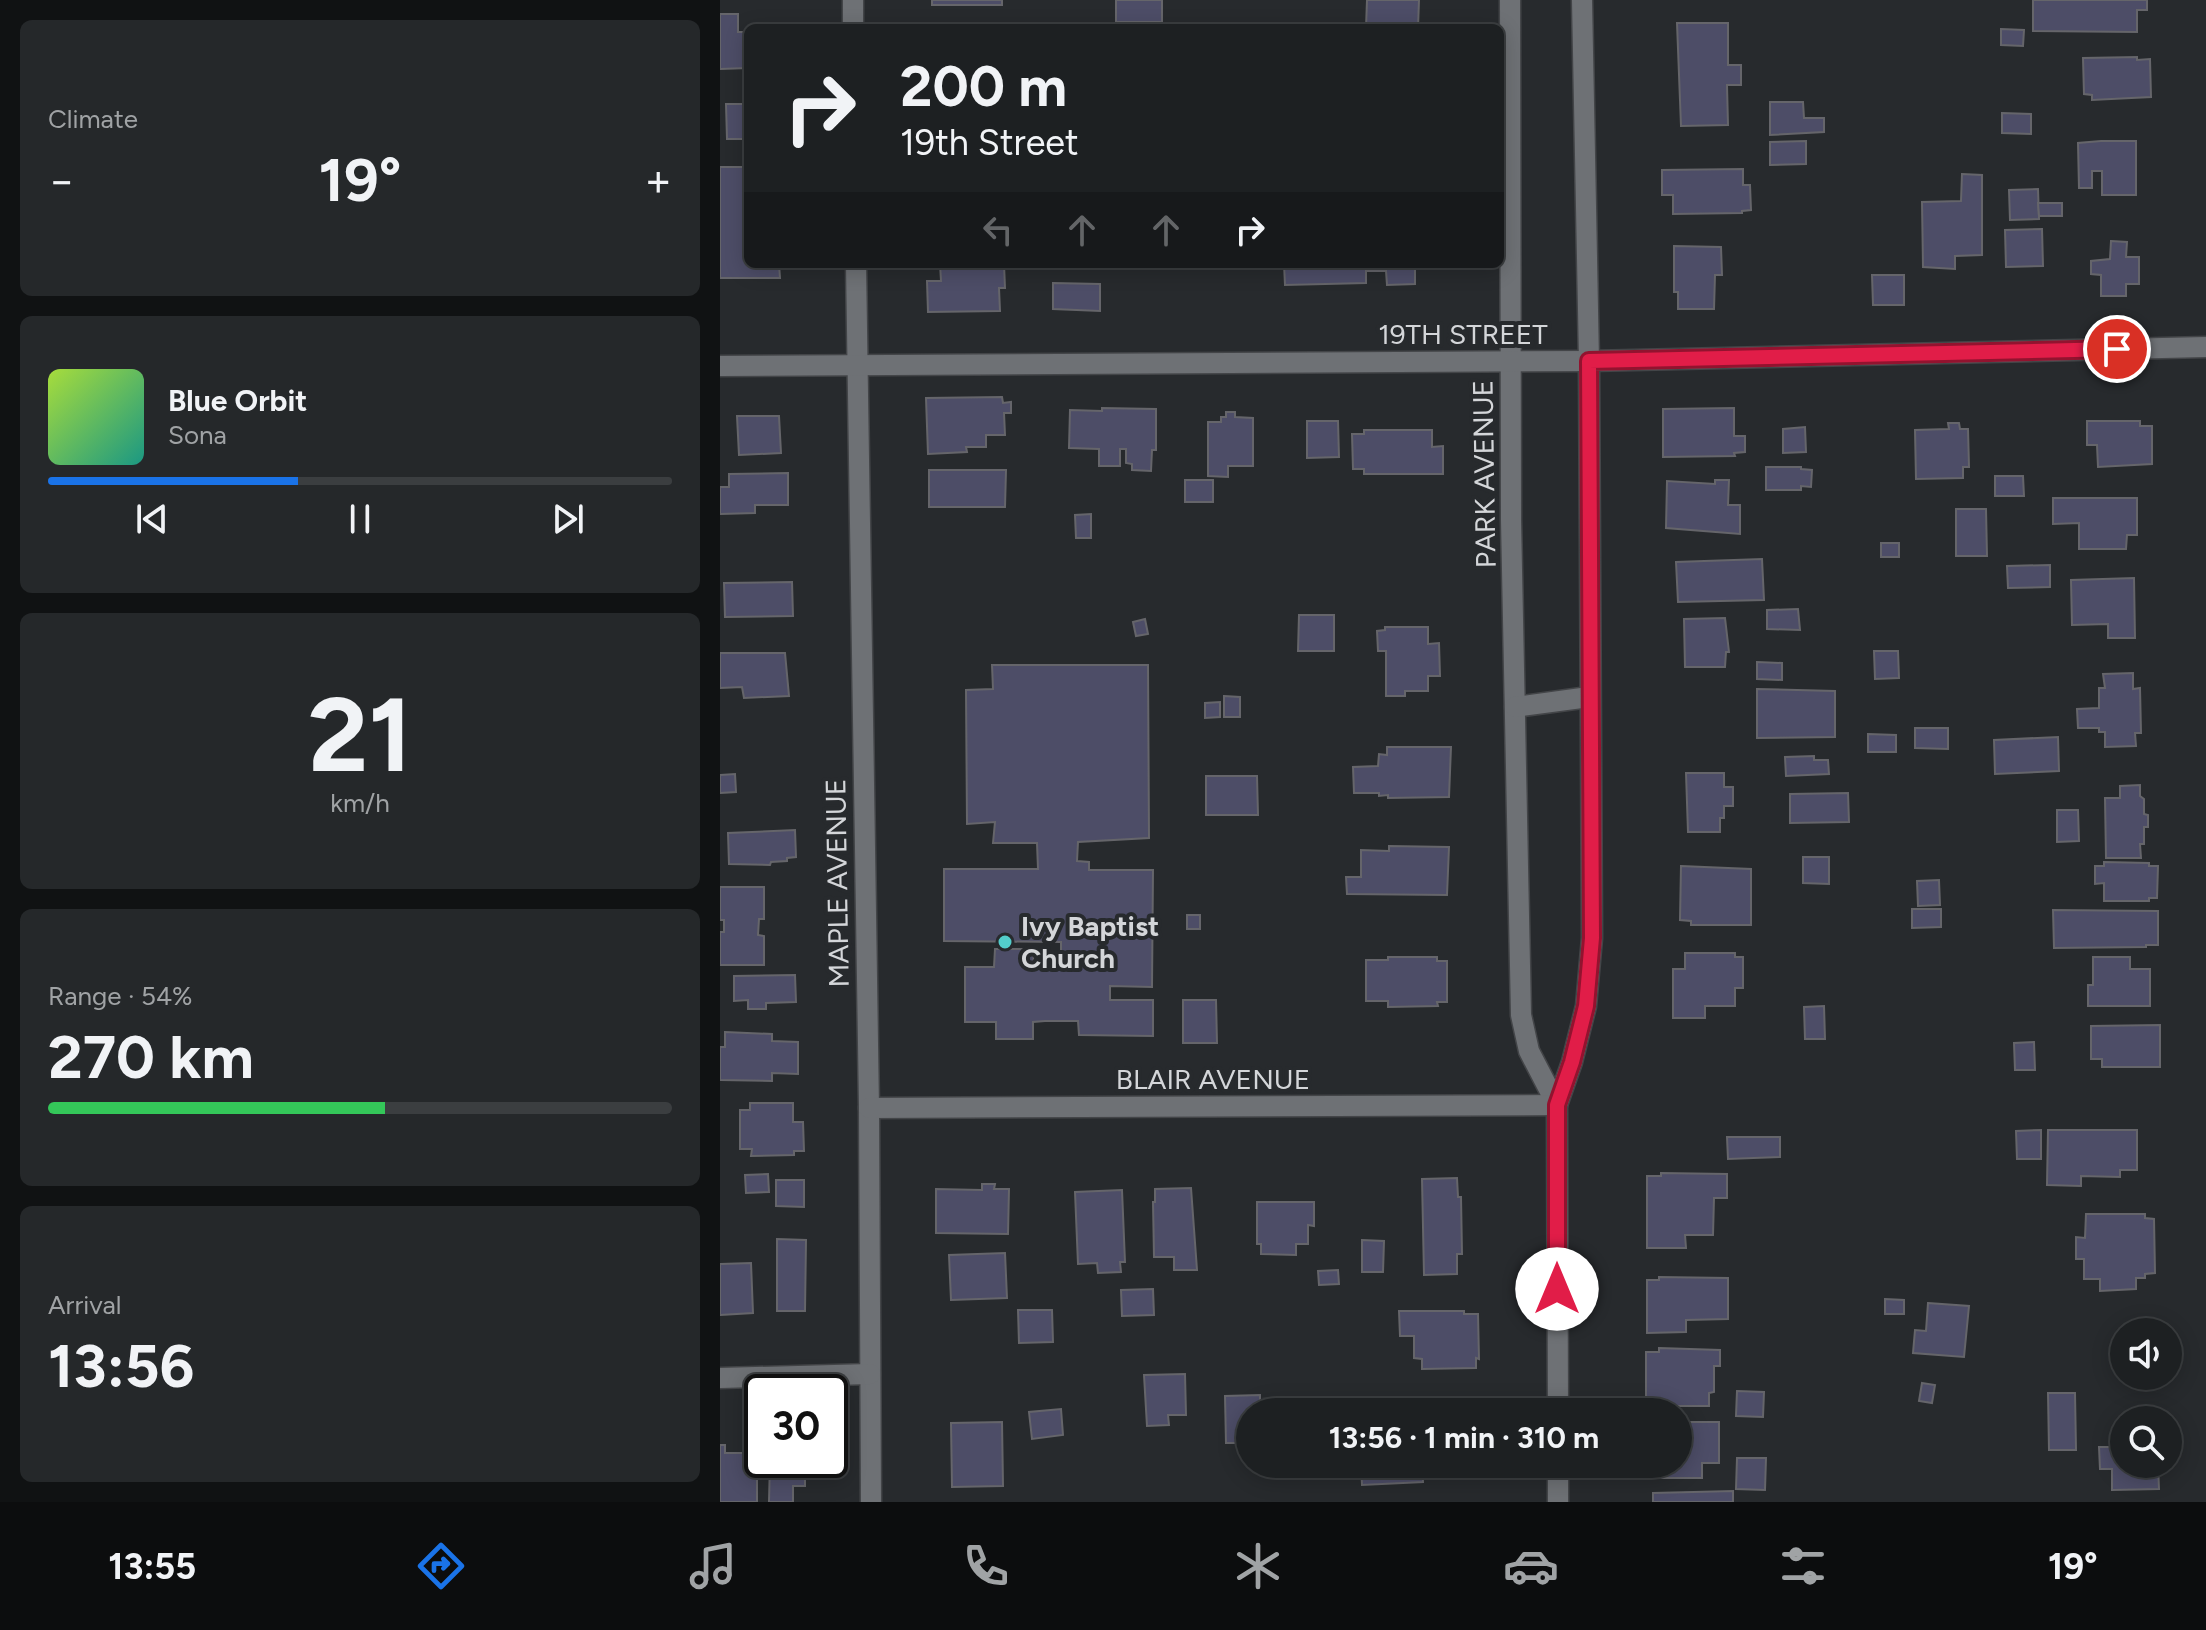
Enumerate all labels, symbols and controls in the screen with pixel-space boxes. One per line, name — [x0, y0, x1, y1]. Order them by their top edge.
text: 200 m — [900, 53, 1067, 120]
icon: right — [768, 56, 872, 160]
text: Climate — [48, 103, 138, 135]
text: 19th Street — [900, 121, 1079, 164]
text: 19° — [319, 144, 401, 216]
text: − — [48, 154, 75, 207]
text: + — [645, 154, 672, 207]
icon: left — [976, 208, 1020, 252]
icon: ahead — [1060, 208, 1104, 252]
icon: ahead — [1144, 208, 1188, 252]
icon: right — [1228, 208, 1272, 252]
pin — [2083, 315, 2151, 383]
street label: 19TH STREET — [1378, 317, 1548, 351]
icon: arrive — [2095, 327, 2139, 371]
street label: PARK AVENUE — [1465, 379, 1503, 569]
text: Blue Orbit — [168, 382, 307, 419]
text: Sona — [168, 419, 227, 451]
icon: previous — [130, 497, 174, 541]
icon: pause — [338, 497, 382, 541]
icon: next — [546, 497, 590, 541]
text: 21 — [308, 672, 412, 797]
street label: MAPLE AVENUE — [818, 778, 856, 988]
text: km/h — [330, 787, 390, 819]
place label: Ivy Baptist Church — [1021, 909, 1159, 975]
marker: Ivy Baptist Church — [996, 933, 1014, 951]
text: Range · 54% — [48, 980, 192, 1012]
text: 270 km — [48, 1021, 254, 1093]
street label: BLAIR AVENUE — [1116, 1062, 1310, 1096]
position arrow — [1515, 1247, 1599, 1331]
text: Arrival — [48, 1289, 121, 1321]
map controls — [2110, 1318, 2182, 1478]
button: sound — [2110, 1318, 2182, 1390]
text: 13:56 — [48, 1330, 194, 1402]
speed limit sign: 30 — [744, 1374, 848, 1478]
button: search — [2110, 1406, 2182, 1478]
text: 13:56 · 1 min · 310 m — [1329, 1419, 1599, 1456]
icon: directions — [413, 1538, 469, 1594]
icon: music — [685, 1538, 741, 1594]
icon: phone — [958, 1538, 1014, 1594]
icon: climate — [1230, 1538, 1286, 1594]
icon: car — [1503, 1538, 1559, 1594]
icon: filters — [1775, 1538, 1831, 1594]
text: 13:55 — [108, 1545, 196, 1588]
text: 19° — [2048, 1545, 2098, 1588]

